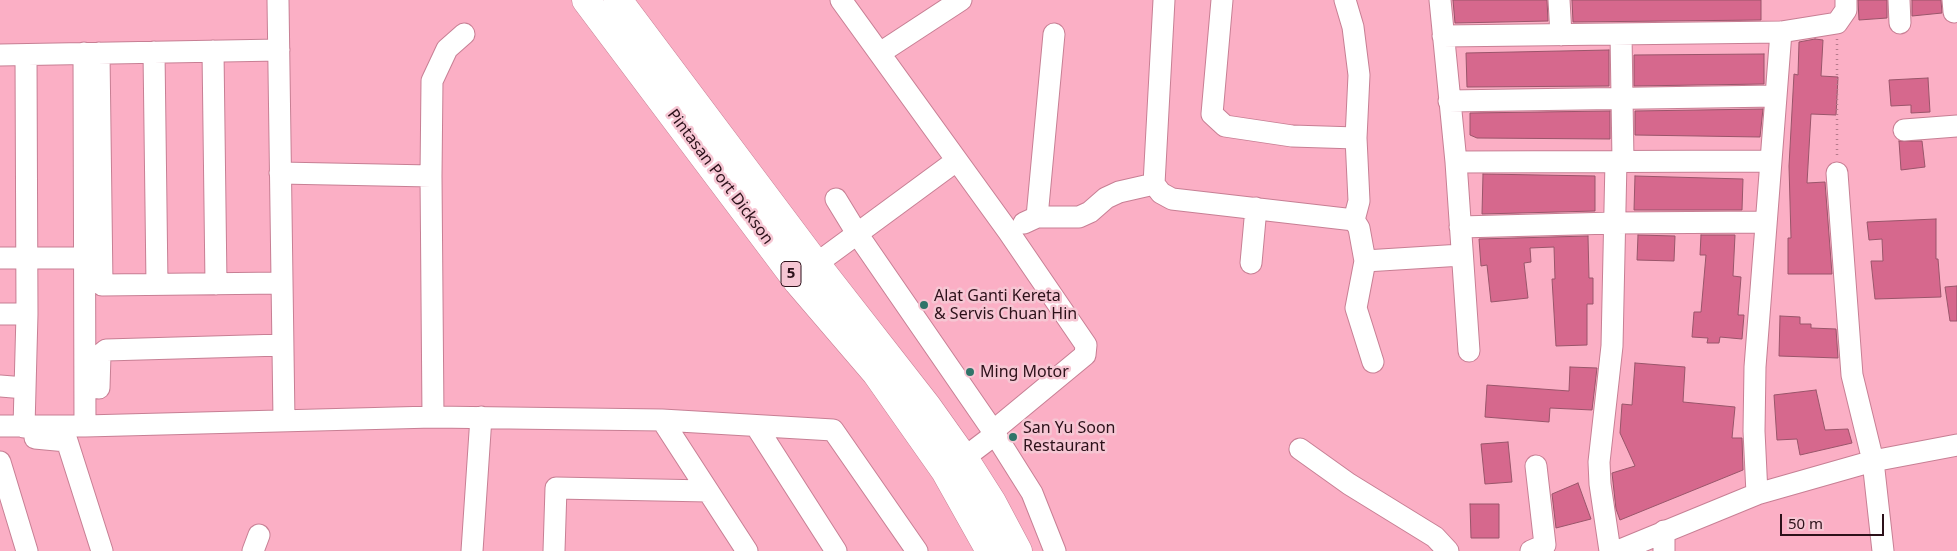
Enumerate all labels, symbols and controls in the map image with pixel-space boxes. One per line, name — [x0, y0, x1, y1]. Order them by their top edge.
street label: Pintasan Port Dickson — [663, 106, 777, 248]
road number: 5 — [781, 262, 801, 286]
place label: Alat Ganti Kereta & Servis Chuan Hin — [934, 286, 1077, 324]
marker: Alat Ganti Kereta & Servis Chuan Hin — [918, 299, 930, 311]
place label: Ming Motor — [980, 362, 1069, 382]
marker: Ming Motor — [964, 366, 976, 378]
place label: San Yu Soon Restaurant — [1023, 418, 1115, 456]
marker: San Yu Soon Restaurant — [1007, 431, 1019, 443]
scale bar — [1782, 504, 1886, 536]
text: 50 m — [1788, 513, 1823, 533]

